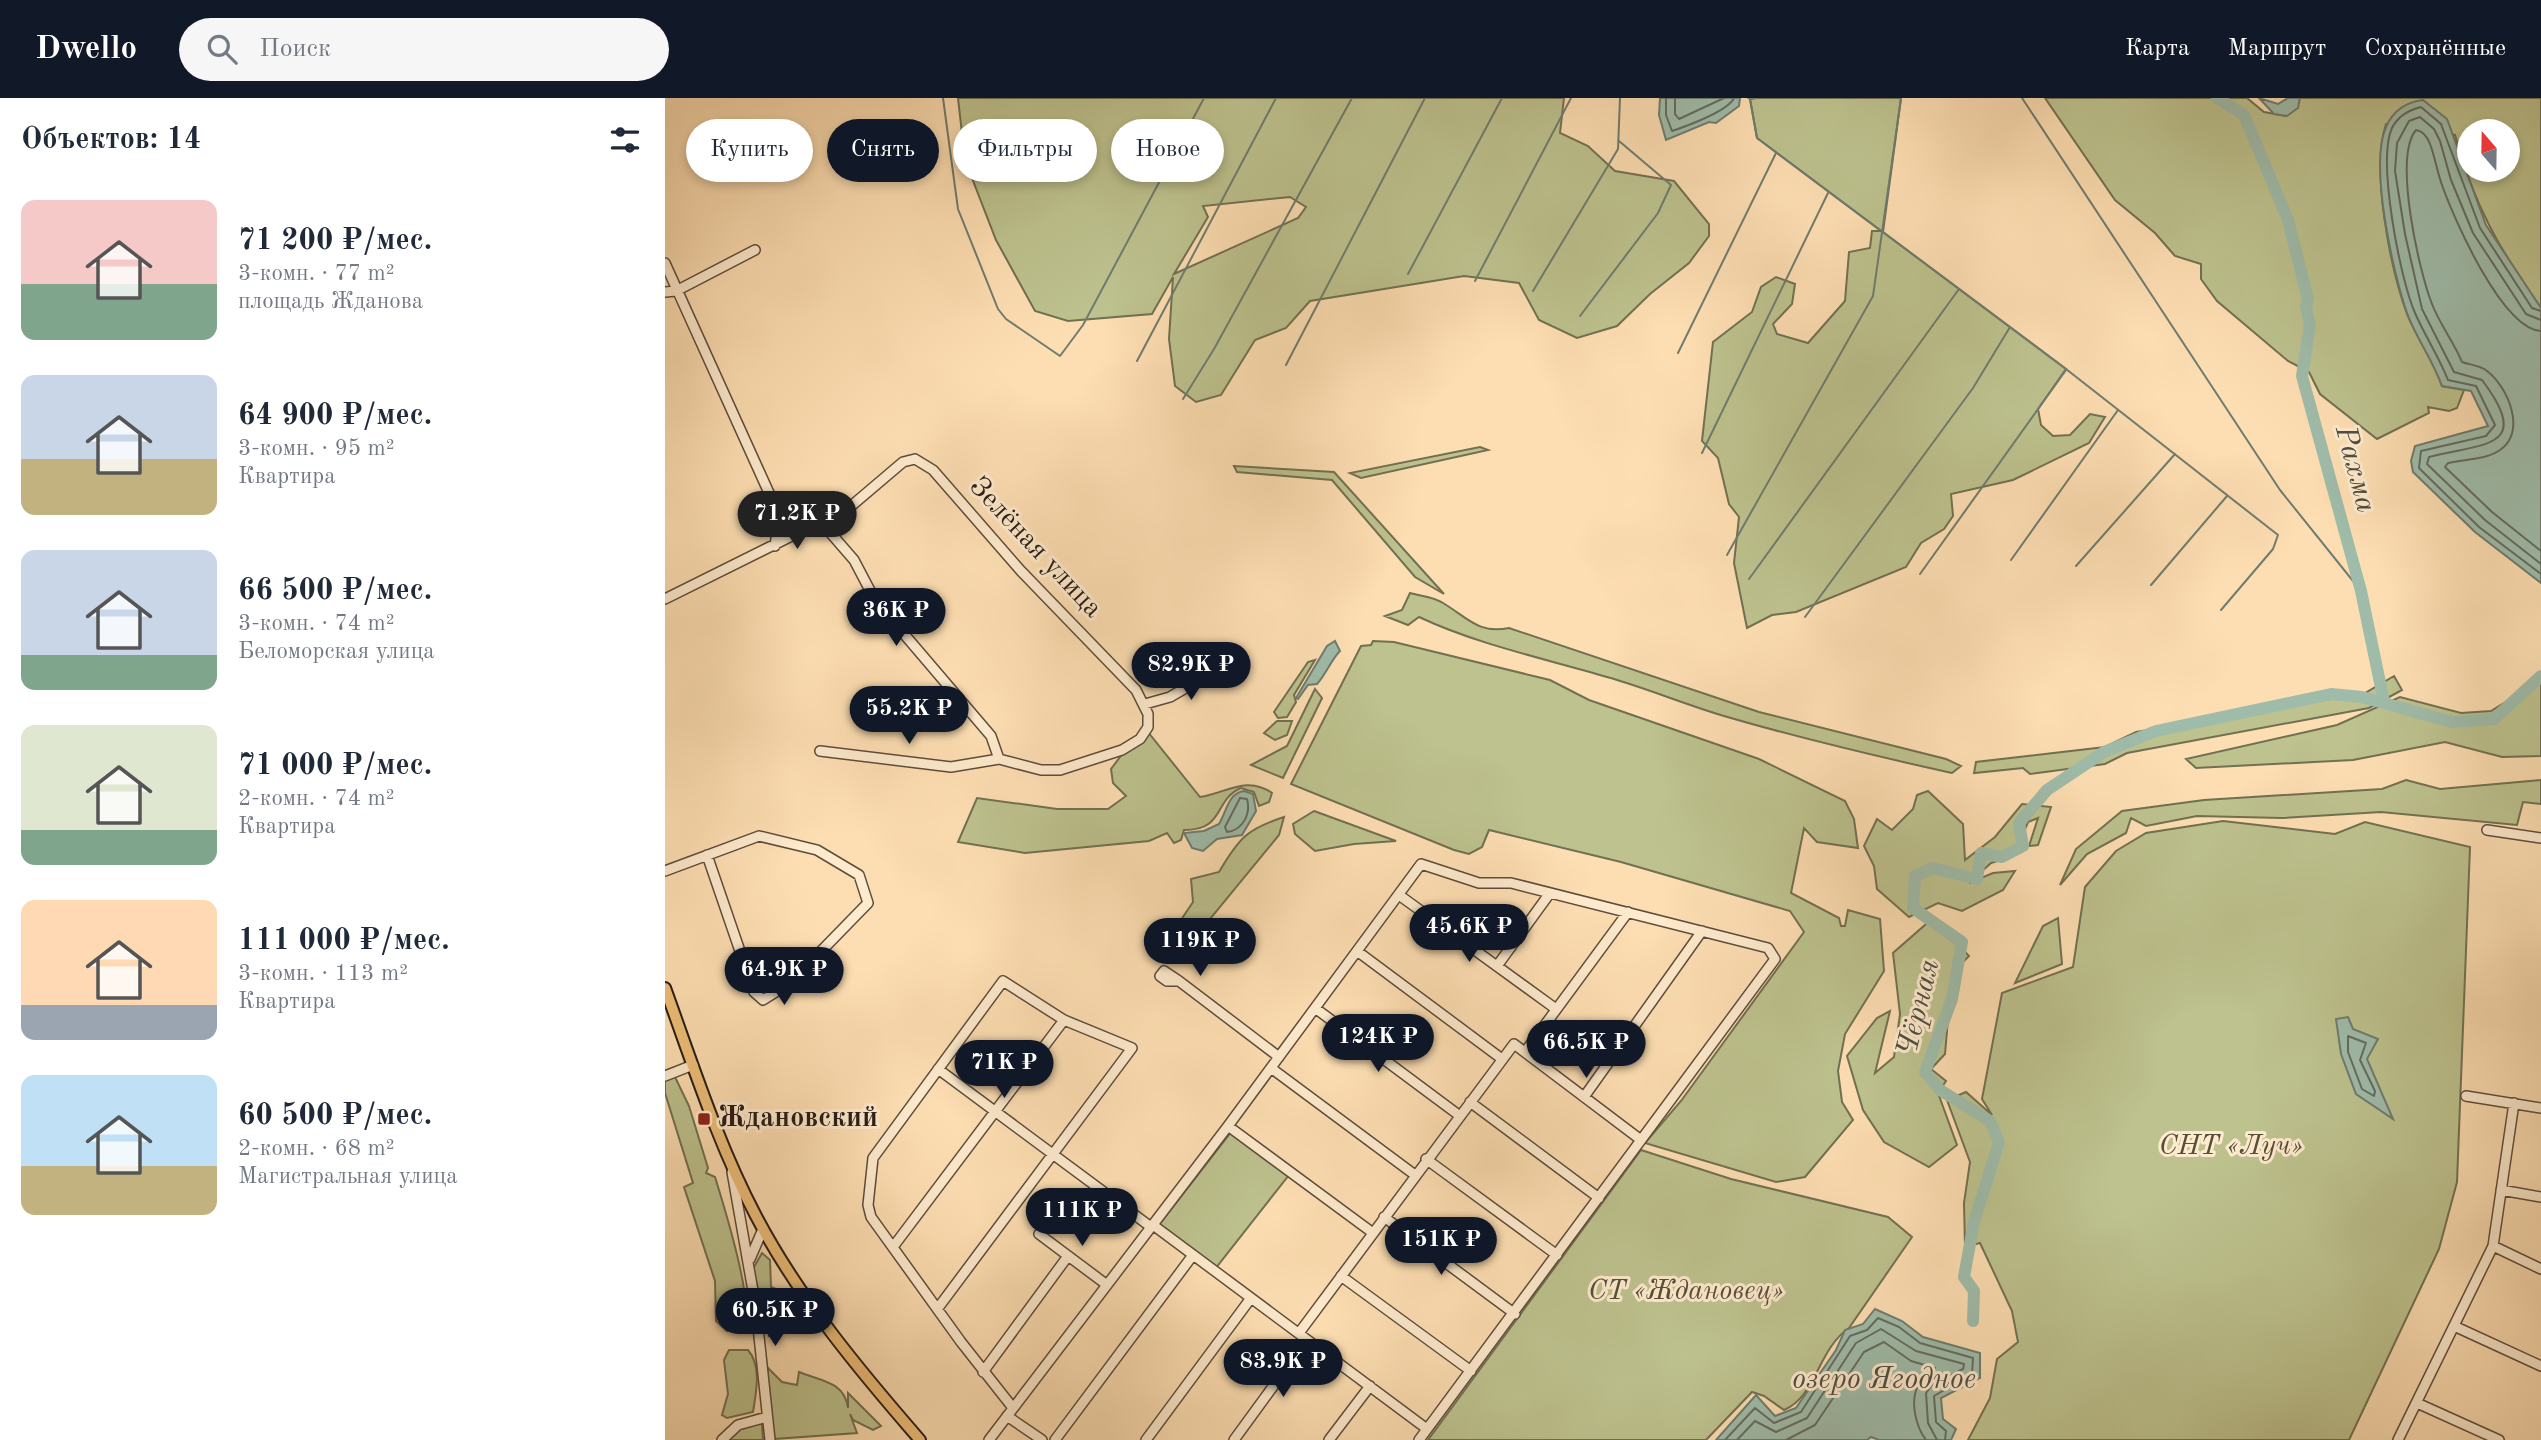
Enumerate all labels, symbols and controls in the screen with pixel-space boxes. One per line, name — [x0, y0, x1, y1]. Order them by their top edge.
search box — [179, 18, 669, 81]
icon: search — [203, 30, 241, 68]
text: Dwello — [35, 33, 137, 66]
text: Поиск — [259, 36, 331, 62]
text: Карта — [2125, 37, 2190, 61]
text: Маршрут — [2228, 37, 2326, 61]
text: Сохранённые — [2364, 37, 2506, 61]
chip: Купить — [686, 119, 813, 182]
chip: Снять — [827, 119, 939, 182]
chip: Фильтры — [953, 119, 1097, 182]
chip: Новое — [1111, 119, 1224, 182]
north arrow — [2457, 119, 2520, 182]
map controls — [2457, 119, 2520, 182]
icon: filters — [606, 121, 644, 159]
text: Объектов: 14 — [21, 125, 201, 155]
text: 71 200 ₽/мес. — [238, 226, 432, 256]
icon: home — [77, 228, 161, 312]
text: 3-комн. · 77 m² — [238, 262, 395, 285]
text: площадь Жданова — [238, 290, 423, 313]
text: 64 900 ₽/мес. — [238, 401, 432, 431]
icon: home — [77, 403, 161, 487]
water label: Рахма — [2329, 421, 2381, 516]
text: 3-комн. · 95 m² — [238, 437, 395, 460]
text: Квартира — [238, 465, 336, 488]
street label: Зелёная улица — [963, 472, 1107, 624]
pin: 71.2K ₽ — [732, 491, 862, 551]
text: 71.2K ₽ — [754, 502, 840, 525]
text: 66 500 ₽/мес. — [238, 576, 432, 606]
icon: home — [77, 578, 161, 662]
pin: 36K ₽ — [847, 588, 945, 648]
text: 36K ₽ — [863, 599, 929, 622]
text: 3-комн. · 74 m² — [238, 612, 395, 635]
text: Беломорская улица — [238, 640, 435, 663]
pin: 82.9K ₽ — [1126, 642, 1256, 702]
text: 82.9K ₽ — [1148, 653, 1234, 676]
pin: 55.2K ₽ — [844, 686, 974, 746]
text: 55.2K ₽ — [866, 697, 952, 720]
text: 71 000 ₽/мес. — [238, 751, 432, 781]
icon: home — [77, 753, 161, 837]
text: 2-комн. · 74 m² — [238, 787, 395, 810]
text: Квартира — [238, 815, 336, 838]
pin: 45.6K ₽ — [1404, 904, 1534, 964]
text: 45.6K ₽ — [1426, 915, 1512, 938]
pin: 119K ₽ — [1143, 918, 1257, 978]
text: 111 000 ₽/мес. — [238, 926, 450, 956]
icon: home — [77, 928, 161, 1012]
text: 119K ₽ — [1160, 929, 1240, 952]
pin: 64.9K ₽ — [719, 948, 849, 1007]
water label: Чёрная — [1892, 956, 1946, 1060]
text: 64.9K ₽ — [741, 958, 827, 981]
text: 3-комн. · 113 m² — [238, 962, 408, 985]
text: Квартира — [238, 990, 336, 1013]
pin: 124K ₽ — [1321, 1014, 1435, 1074]
pin: 66.5K ₽ — [1521, 1020, 1651, 1080]
text: 124K ₽ — [1338, 1025, 1418, 1048]
text: 66.5K ₽ — [1543, 1031, 1629, 1054]
pin: 71K ₽ — [955, 1040, 1053, 1100]
text: 71K ₽ — [971, 1051, 1037, 1074]
text: 60 500 ₽/мес. — [238, 1101, 432, 1131]
icon: home — [77, 1103, 161, 1187]
place label: Ждановский — [718, 1104, 878, 1133]
marker: Ждановский — [696, 1111, 712, 1127]
park label: СНТ «Луч» — [2159, 1133, 2303, 1161]
text: 2-комн. · 68 m² — [238, 1137, 395, 1160]
text: Магистральная улица — [238, 1165, 458, 1188]
pin: 111K ₽ — [1025, 1188, 1139, 1248]
text: 111K ₽ — [1042, 1199, 1122, 1222]
pin: 151K ₽ — [1384, 1218, 1498, 1277]
text: 151K ₽ — [1401, 1228, 1481, 1251]
park label: СТ «Ждановец» — [1588, 1278, 1784, 1306]
pin: 60.5K ₽ — [710, 1288, 840, 1348]
text: 60.5K ₽ — [732, 1299, 818, 1322]
pin: 83.9K ₽ — [1218, 1340, 1348, 1399]
text: 83.9K ₽ — [1240, 1350, 1326, 1373]
water label: озеро Ягодное — [1792, 1365, 1976, 1395]

